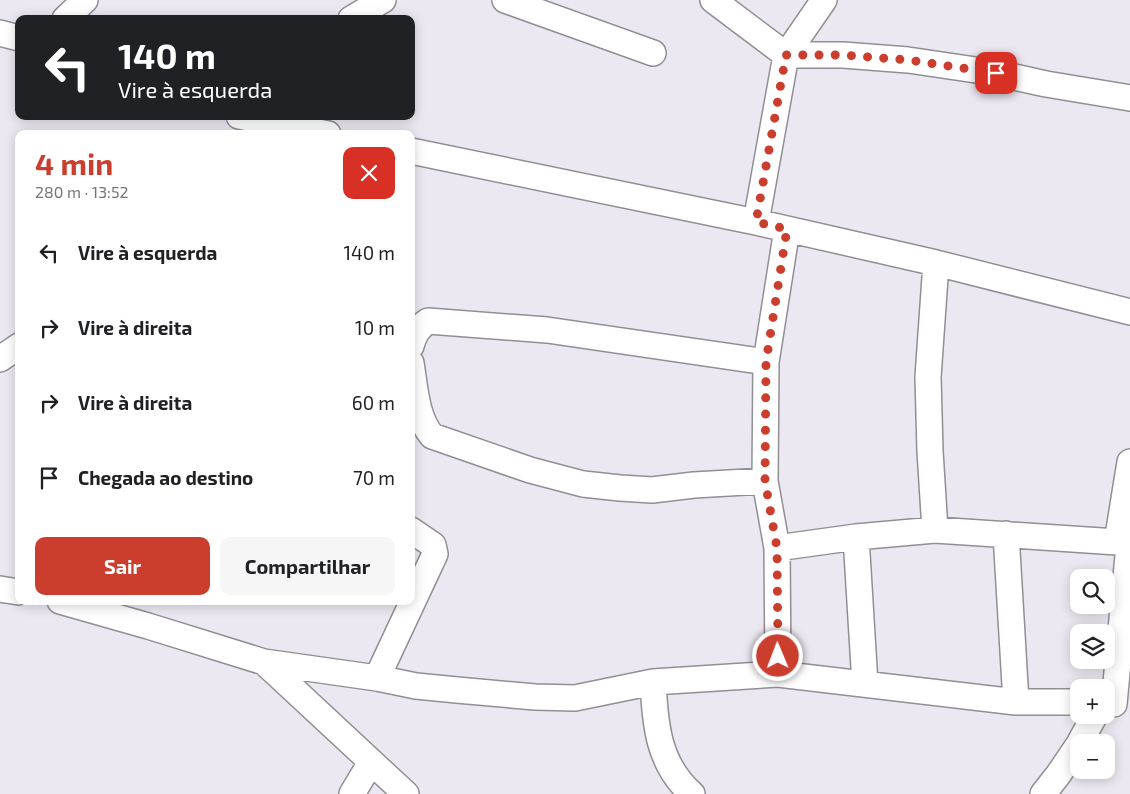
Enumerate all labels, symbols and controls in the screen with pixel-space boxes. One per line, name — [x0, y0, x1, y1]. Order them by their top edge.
text: 140 m — [118, 34, 216, 76]
icon: left — [35, 35, 100, 100]
pin — [975, 52, 1017, 94]
icon: arrive — [982, 59, 1010, 87]
text: Vire à esquerda — [118, 76, 272, 102]
text: 4 min — [35, 145, 113, 181]
button: close — [343, 147, 395, 199]
text: 280 m · 13:52 — [35, 182, 128, 201]
icon: left — [35, 239, 63, 267]
text: Vire à esquerda — [78, 241, 217, 264]
text: 140 m — [343, 241, 395, 264]
icon: right — [35, 314, 63, 342]
text: Vire à direita — [78, 316, 192, 339]
text: 10 m — [355, 316, 395, 339]
icon: right — [35, 389, 63, 417]
text: Vire à direita — [78, 391, 192, 414]
text: 60 m — [352, 391, 395, 414]
icon: arrive — [35, 464, 63, 492]
text: Chegada ao destino — [78, 466, 253, 489]
text: 70 m — [353, 466, 395, 489]
button: Sair — [35, 537, 210, 595]
button: Compartilhar — [220, 537, 395, 595]
map controls — [1070, 569, 1115, 779]
button: search — [1070, 569, 1115, 614]
button: layers — [1070, 624, 1115, 669]
position arrow — [751, 629, 803, 681]
button: + — [1070, 679, 1115, 724]
button: − — [1070, 734, 1115, 779]

